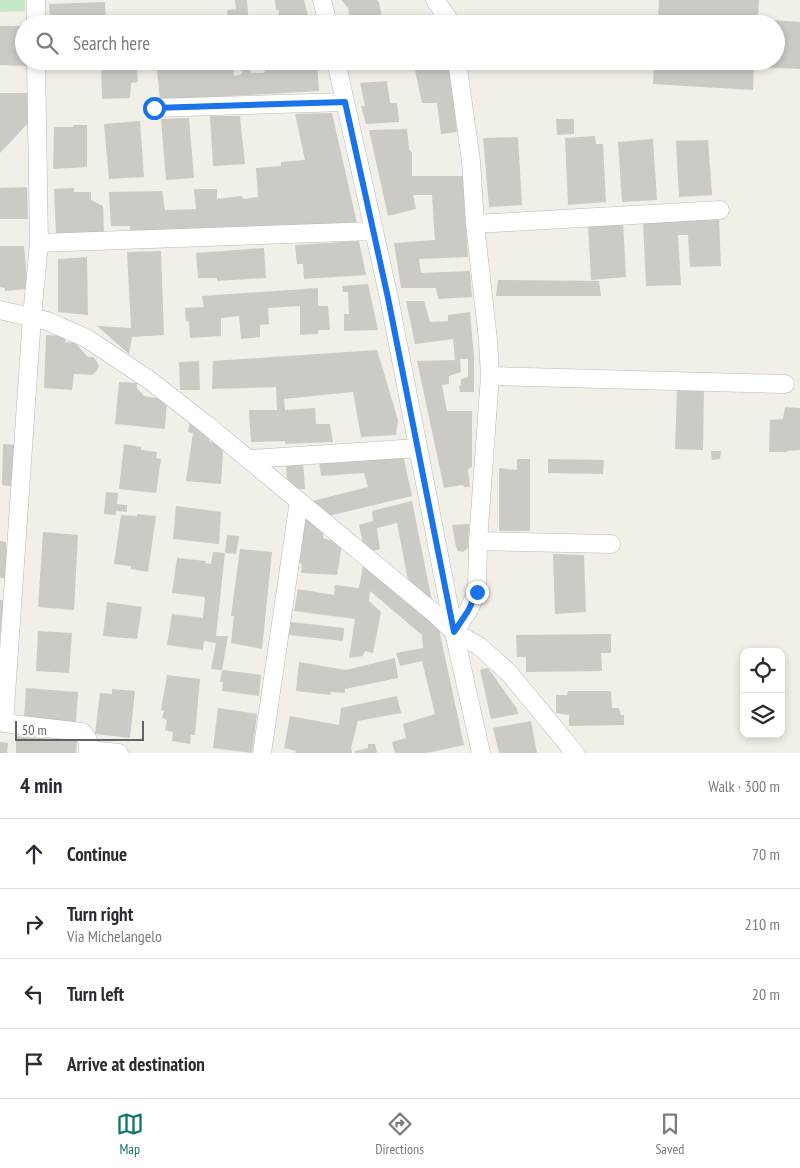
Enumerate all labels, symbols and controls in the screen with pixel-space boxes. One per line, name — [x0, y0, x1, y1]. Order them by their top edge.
search box — [15, 15, 785, 70]
icon: search — [33, 29, 61, 57]
text: Search here — [73, 31, 150, 55]
route start — [143, 97, 166, 120]
route end — [466, 581, 489, 604]
map controls — [740, 648, 785, 738]
button: locate — [740, 648, 785, 693]
button: layers — [740, 693, 785, 738]
scale bar — [15, 718, 144, 741]
text: 50 m — [22, 721, 47, 739]
text: 4 min — [20, 772, 62, 799]
text: Walk · 300 m — [708, 776, 780, 796]
icon: ahead — [20, 840, 48, 868]
text: Continue — [67, 842, 127, 866]
text: 70 m — [752, 844, 780, 864]
text: Turn right — [67, 902, 133, 926]
icon: right — [20, 910, 48, 938]
text: 210 m — [745, 914, 780, 934]
text: Via Michelangelo — [67, 926, 162, 946]
icon: left — [20, 980, 48, 1008]
text: Turn left — [67, 982, 124, 1006]
text: 20 m — [752, 984, 780, 1004]
icon: arrive — [20, 1050, 48, 1078]
text: Arrive at destination — [67, 1052, 205, 1076]
tab: Map — [116, 1110, 144, 1158]
tab: Directions — [375, 1110, 424, 1158]
tab: Saved — [655, 1110, 684, 1158]

